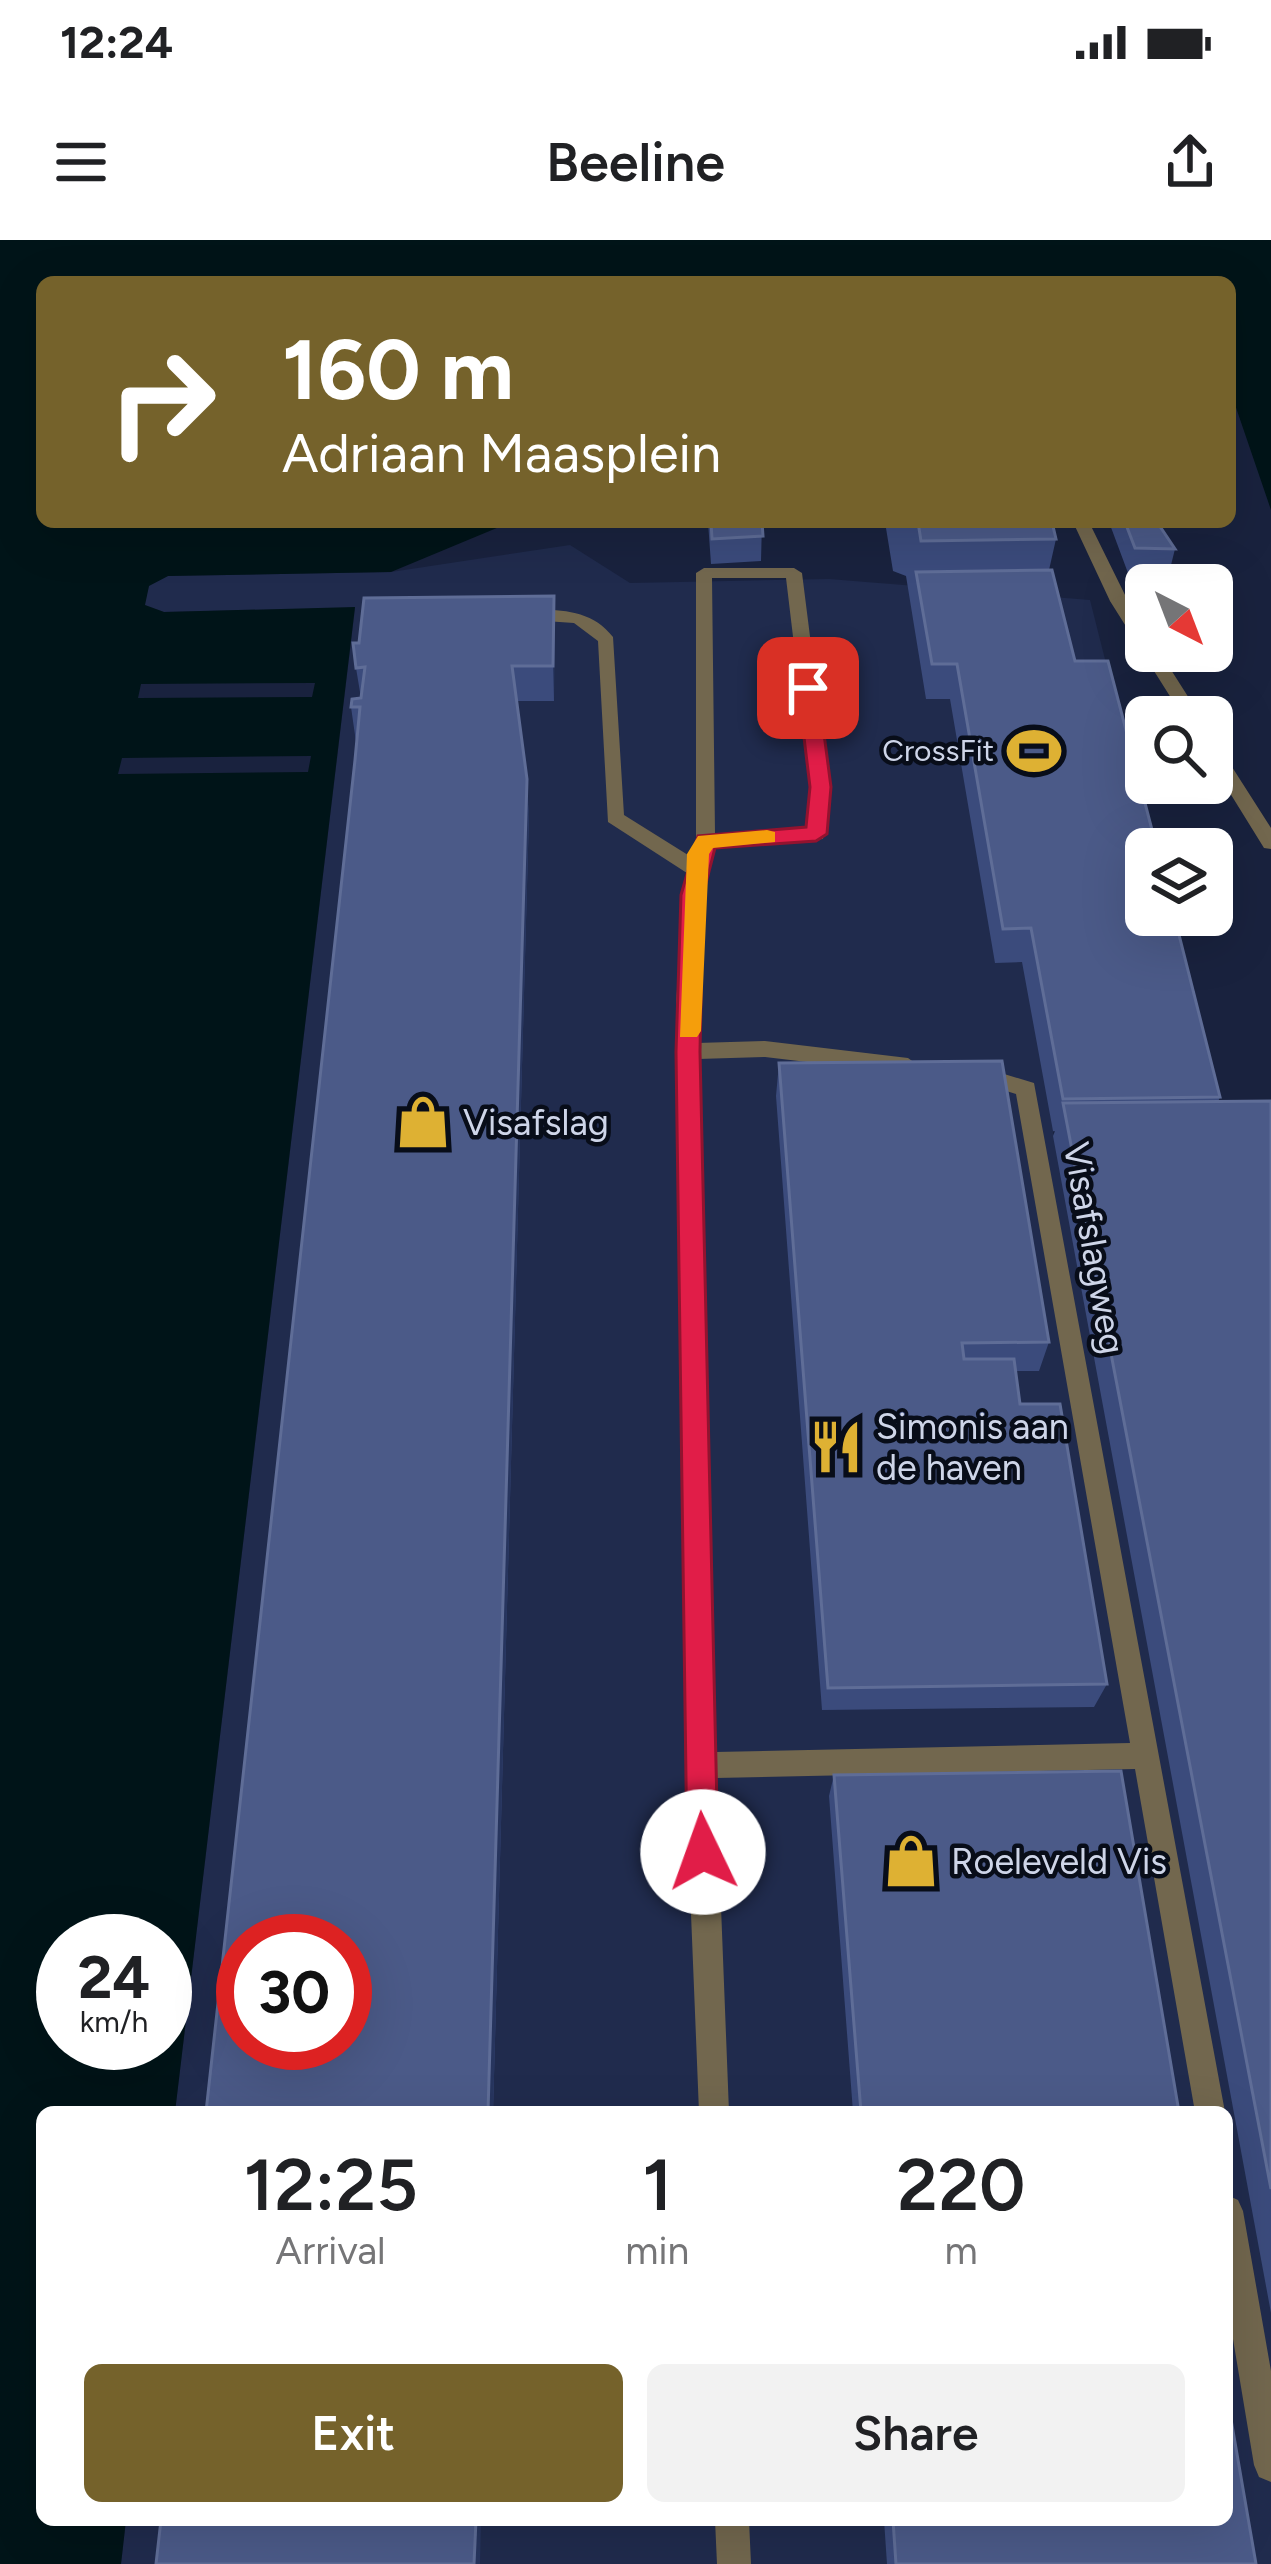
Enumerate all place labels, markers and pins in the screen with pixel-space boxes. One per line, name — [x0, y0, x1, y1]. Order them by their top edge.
pin — [757, 637, 859, 739]
sports icon: CrossFit — [1005, 722, 1063, 780]
place label: CrossFit — [882, 732, 994, 769]
shop icon: Visafslag — [394, 1093, 452, 1151]
place label: Visafslag — [463, 1101, 609, 1144]
place label: Simonis aan de haven — [876, 1405, 1069, 1489]
restaurant icon: Simonis aan de haven — [807, 1418, 865, 1476]
shop icon: Roeleveld Vis — [882, 1832, 940, 1890]
place label: Roeleveld Vis — [951, 1840, 1167, 1883]

